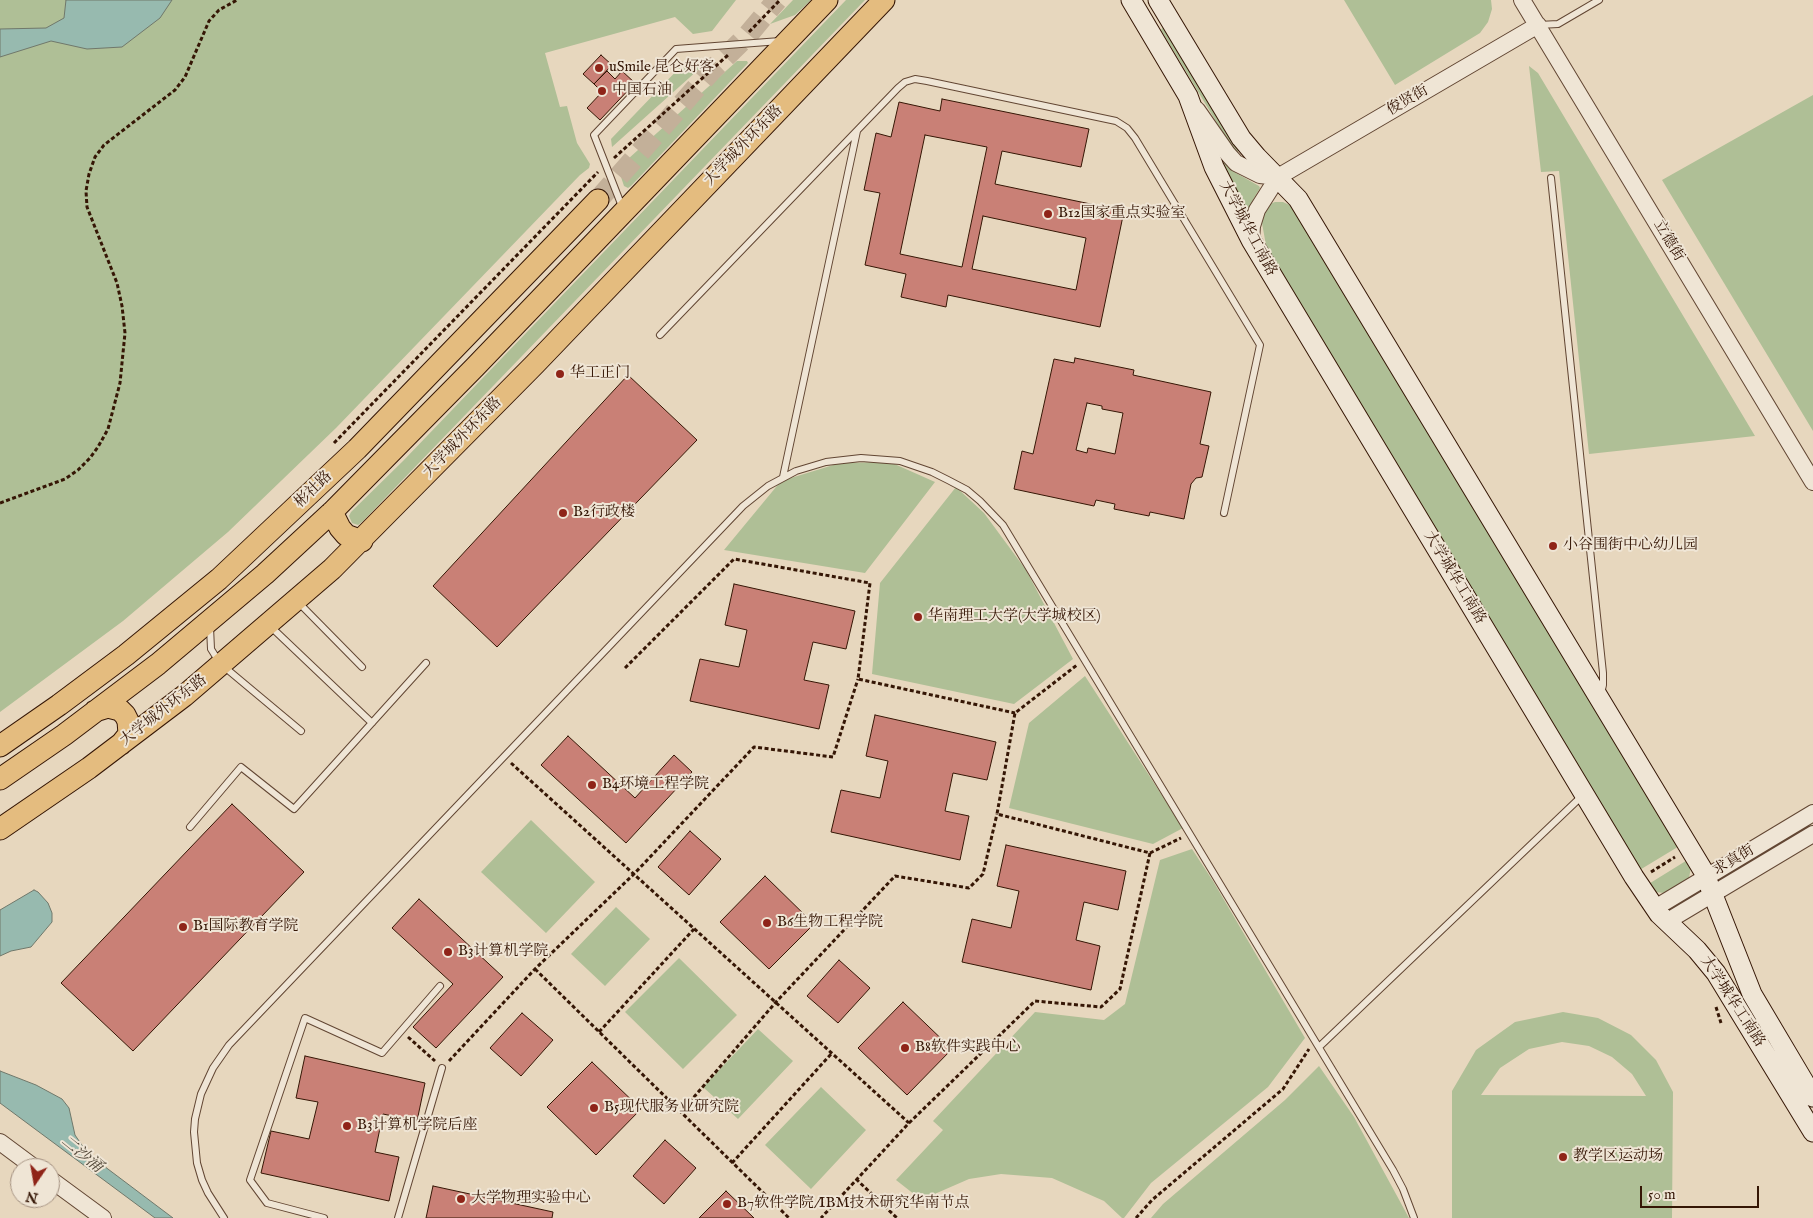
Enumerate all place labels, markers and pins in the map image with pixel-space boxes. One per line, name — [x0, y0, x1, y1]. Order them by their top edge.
place label: uSmile 昆仑好客 — [609, 59, 714, 77]
marker: uSmile 昆仑好客 — [593, 62, 605, 74]
place label: 中国石油 — [612, 82, 672, 100]
marker: 中国石油 — [596, 85, 608, 97]
place label: B12国家重点实验室 — [1058, 205, 1186, 223]
marker: B12国家重点实验室 — [1042, 208, 1054, 220]
place label: 华工正门 — [570, 365, 630, 383]
marker: 华工正门 — [554, 368, 566, 380]
place label: B2行政楼 — [573, 504, 635, 522]
marker: B2行政楼 — [557, 507, 569, 519]
place label: 小谷围街中心幼儿园 — [1563, 537, 1698, 555]
marker: 小谷围街中心幼儿园 — [1547, 540, 1559, 552]
place label: 华南理工大学(大学城校区) — [928, 608, 1101, 626]
marker: 华南理工大学(大学城校区) — [912, 611, 924, 623]
place label: B4环境工程学院 — [602, 776, 709, 794]
marker: B4环境工程学院 — [586, 779, 598, 791]
place label: B6生物工程学院 — [777, 914, 883, 932]
marker: B6生物工程学院 — [761, 917, 773, 929]
place label: B1国际教育学院 — [193, 918, 299, 936]
marker: B1国际教育学院 — [177, 921, 189, 933]
place label: B3计算机学院 — [458, 943, 549, 961]
marker: B3计算机学院 — [442, 946, 454, 958]
place label: B8软件实践中心 — [915, 1039, 1021, 1057]
marker: B8软件实践中心 — [899, 1042, 911, 1054]
place label: B5现代服务业研究院 — [604, 1099, 739, 1117]
marker: B5现代服务业研究院 — [588, 1102, 600, 1114]
place label: B3计算机学院后座 — [357, 1117, 478, 1135]
marker: B3计算机学院后座 — [341, 1120, 353, 1132]
place label: 教学区运动场 — [1573, 1148, 1663, 1166]
marker: 教学区运动场 — [1557, 1151, 1569, 1163]
place label: 大学物理实验中心 — [471, 1190, 591, 1208]
marker: 大学物理实验中心 — [455, 1193, 467, 1205]
place label: B7软件学院/IBM技术研究华南节点 — [737, 1195, 970, 1213]
marker: B7软件学院/IBM技术研究华南节点 — [721, 1198, 733, 1210]

